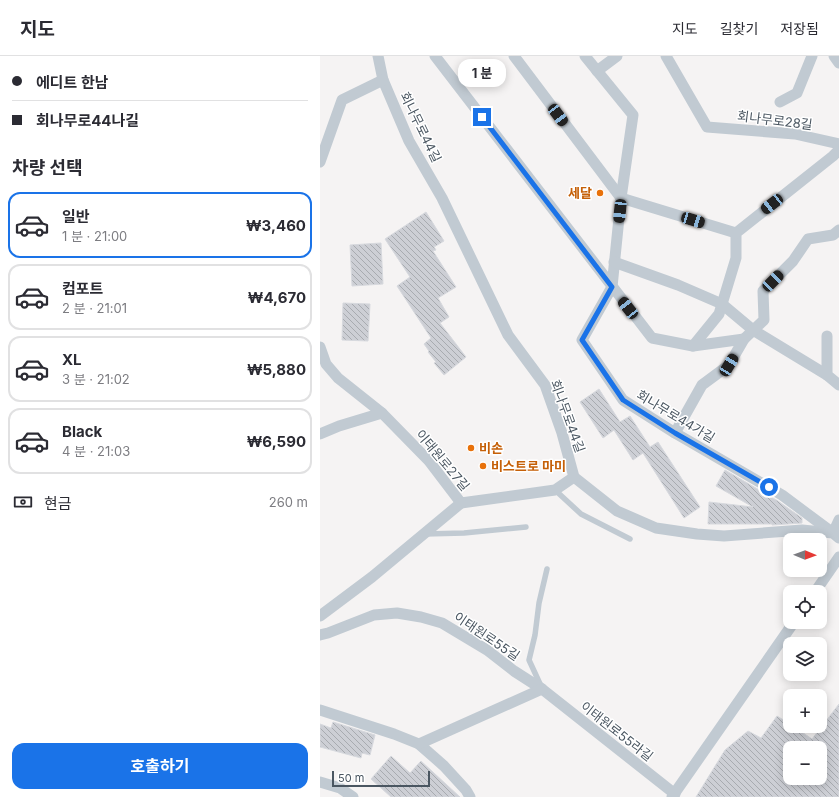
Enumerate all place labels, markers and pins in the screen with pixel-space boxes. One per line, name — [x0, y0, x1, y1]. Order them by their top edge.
place label: 세달 — [568, 185, 592, 201]
marker: 세달 — [595, 188, 605, 198]
place label: 비손 — [479, 440, 503, 456]
marker: 비손 — [466, 443, 476, 453]
place label: 비스트로 마미 — [491, 458, 566, 474]
marker: 비스트로 마미 — [478, 461, 488, 471]

